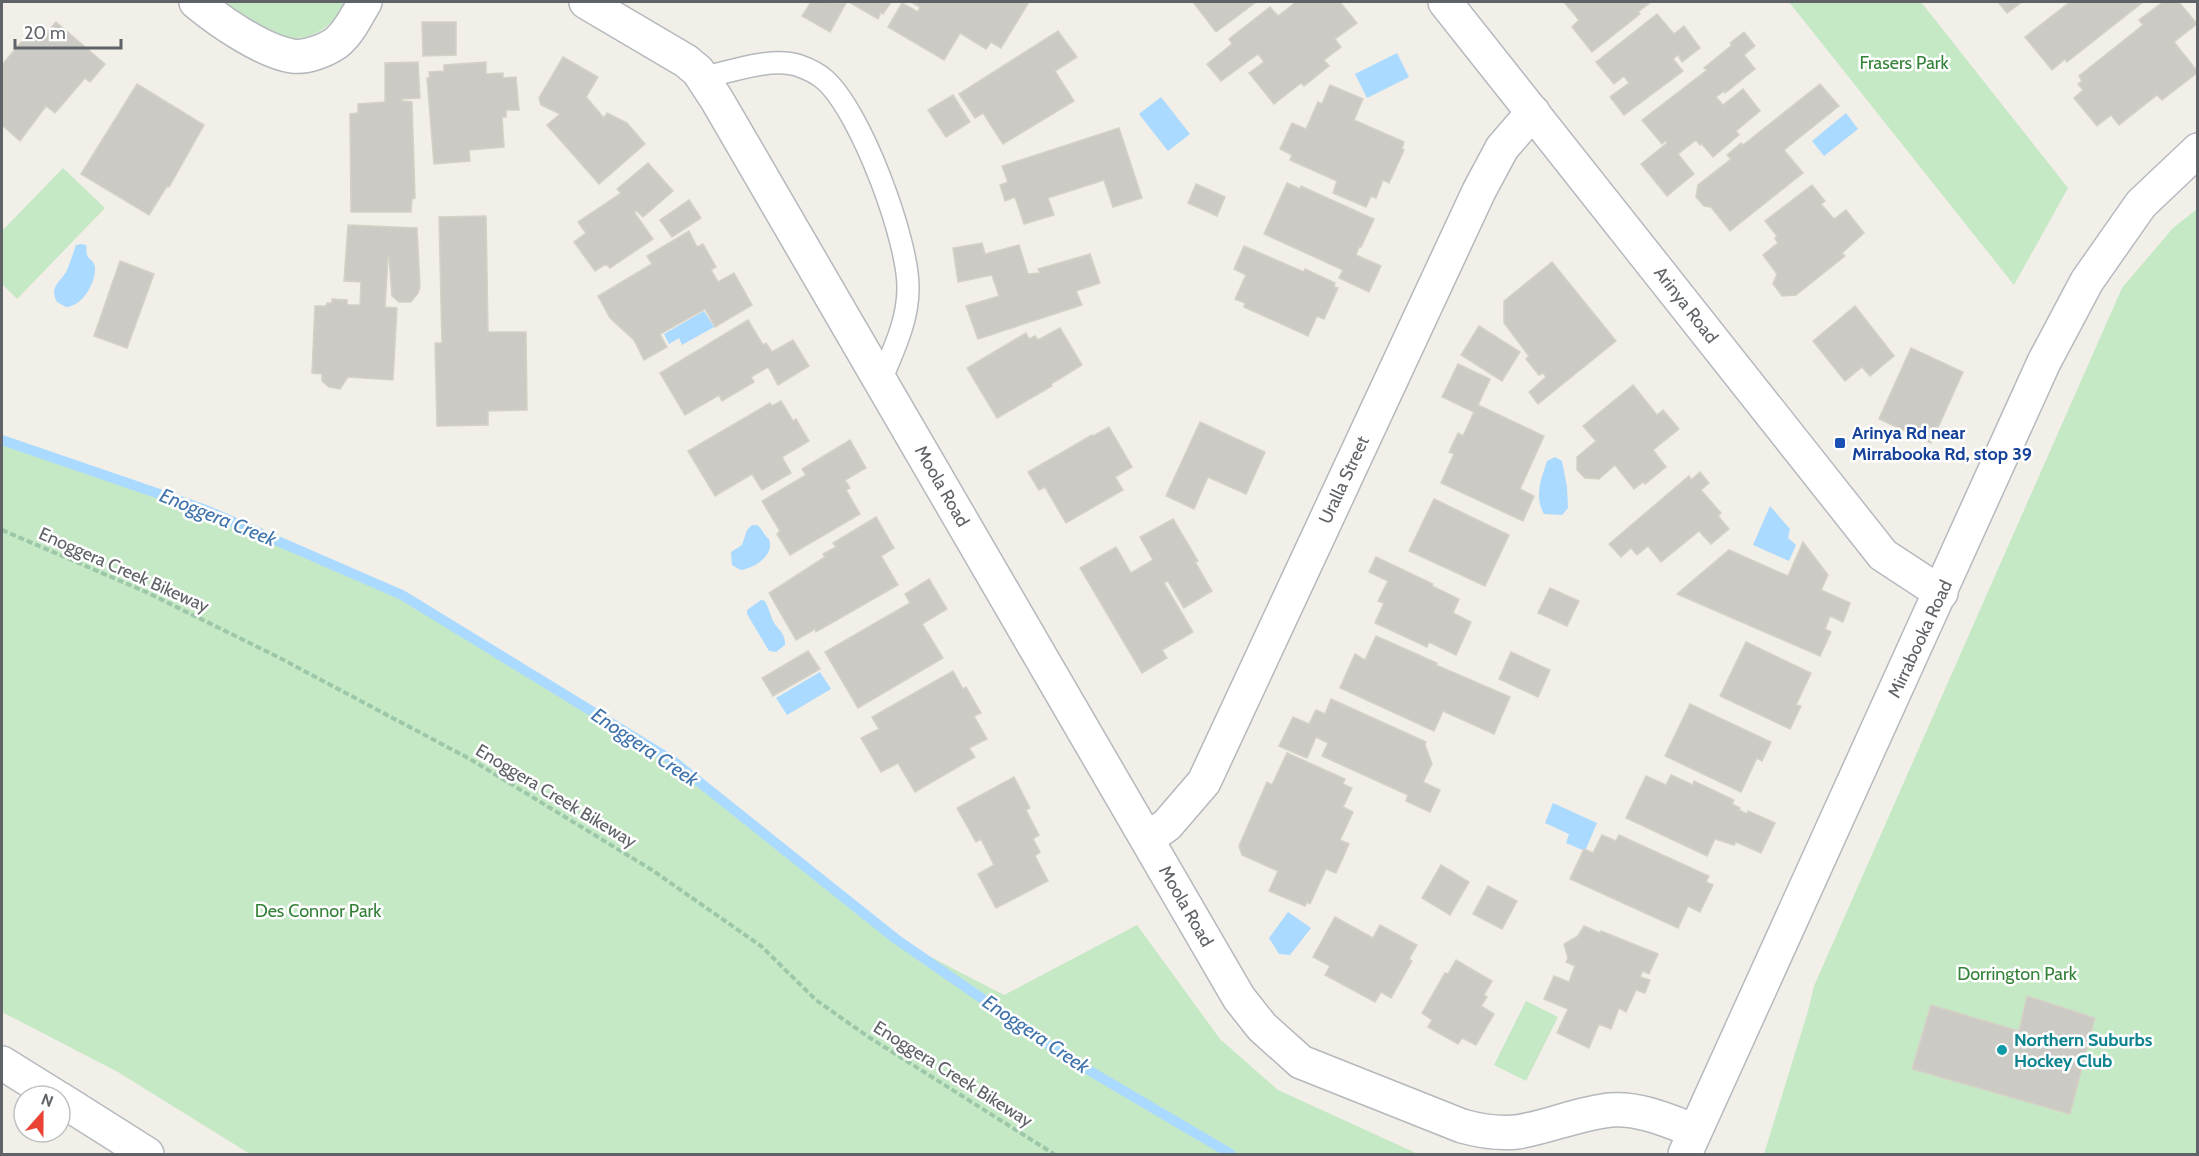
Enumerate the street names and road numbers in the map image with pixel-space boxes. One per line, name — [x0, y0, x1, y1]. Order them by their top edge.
street label: Arinya Road — [1649, 262, 1723, 348]
street label: Uralla Street — [1314, 433, 1374, 527]
street label: Moola Road — [910, 441, 974, 531]
street label: Enoggera Creek Bikeway — [36, 523, 212, 617]
street label: Mirrabooka Road — [1883, 577, 1957, 701]
street label: Enoggera Creek Bikeway — [472, 739, 640, 853]
street label: Moola Road — [1154, 861, 1218, 951]
street label: Enoggera Creek Bikeway — [869, 1016, 1037, 1132]

